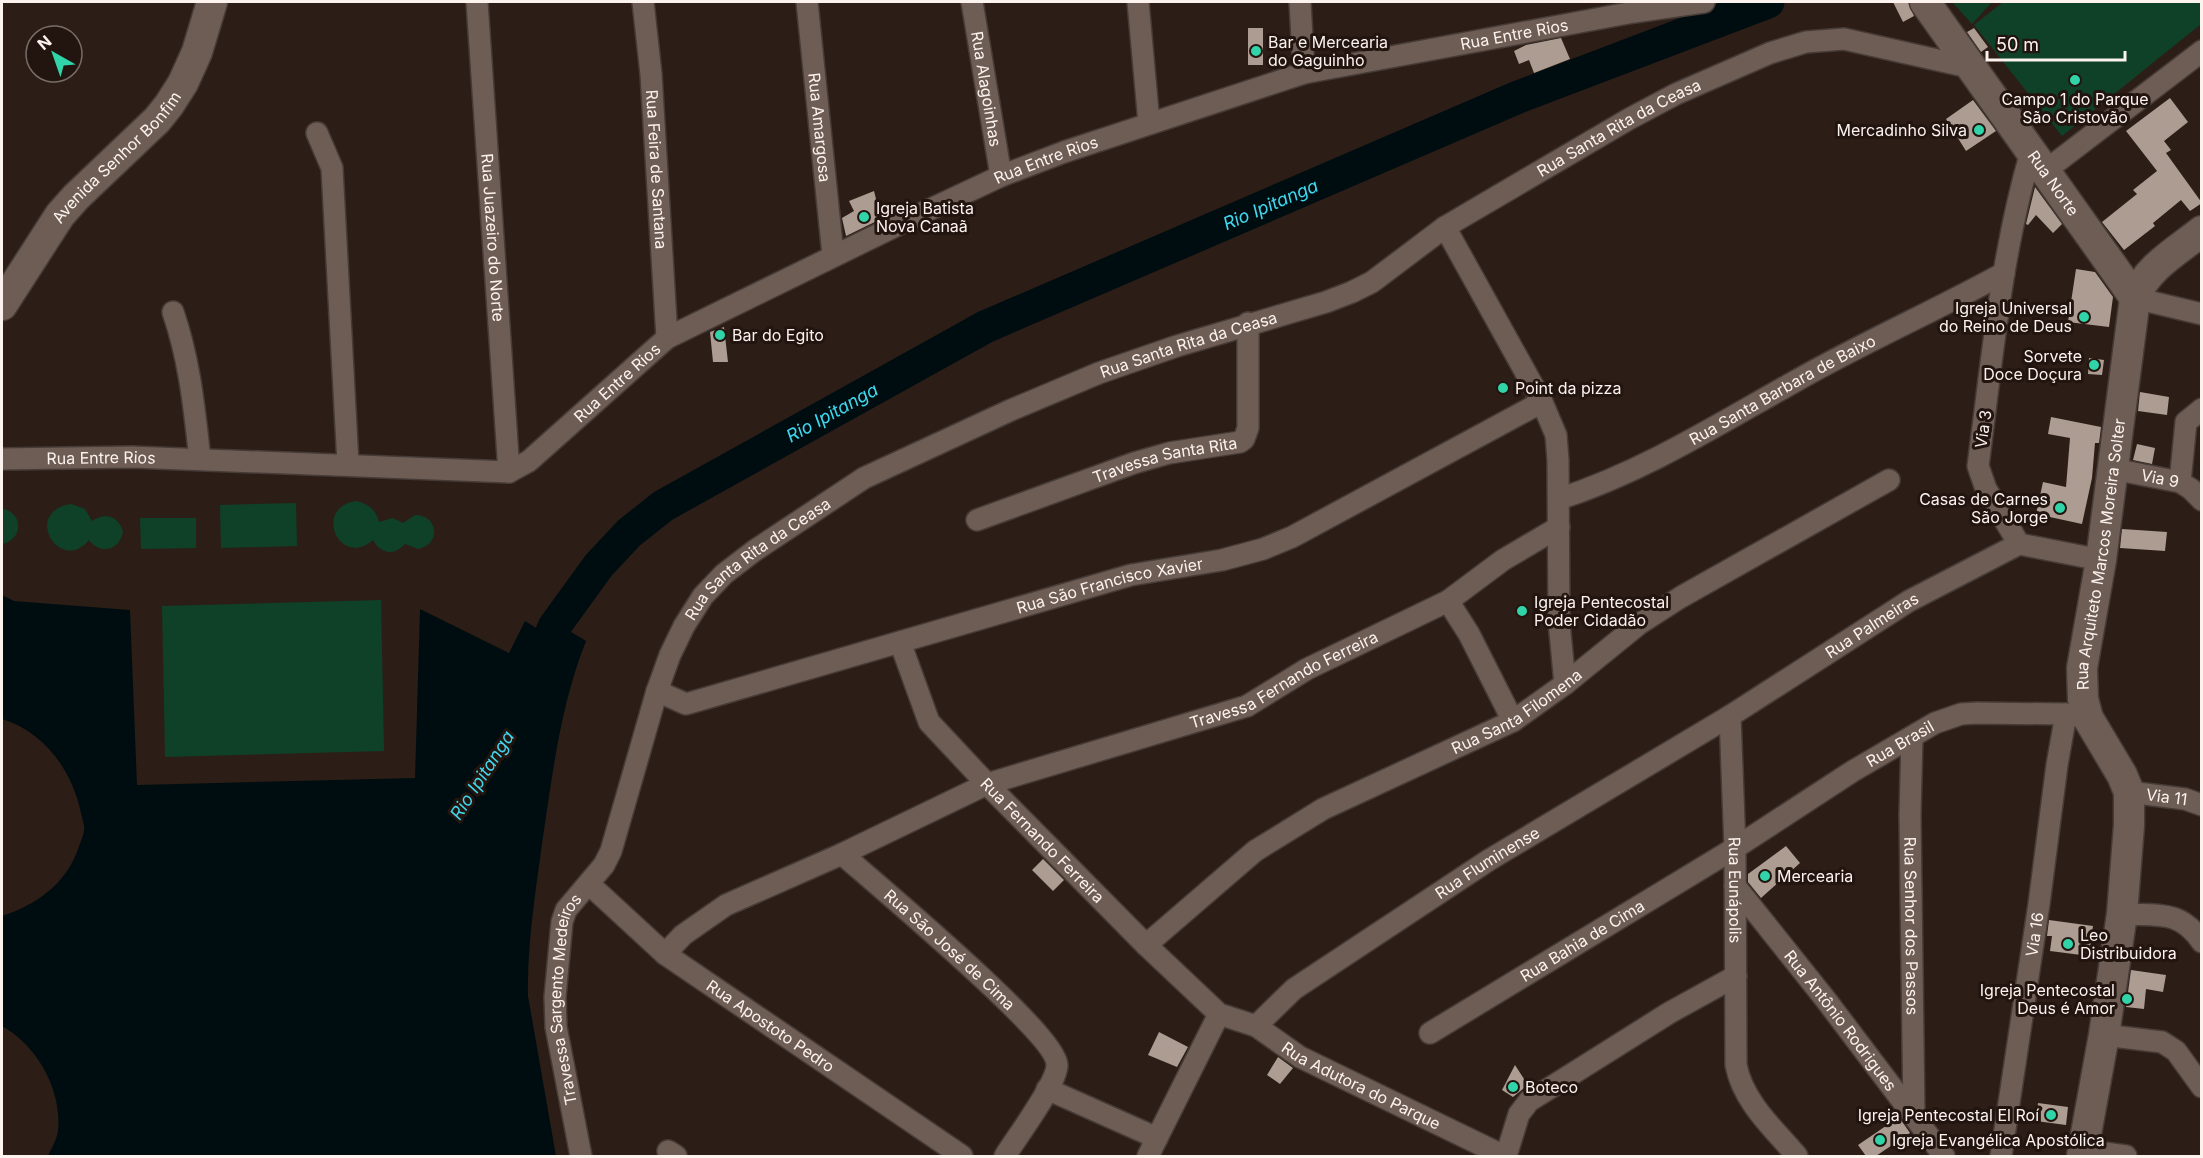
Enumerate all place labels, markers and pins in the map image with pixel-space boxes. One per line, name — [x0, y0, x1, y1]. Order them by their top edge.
place label: Bar e Mercearia do Gaguinho — [1268, 32, 1388, 70]
marker: Bar e Mercearia do Gaguinho — [1249, 44, 1263, 58]
marker: Campo 1 do Parque São Cristovão — [2068, 73, 2082, 87]
place label: Campo 1 do Parque São Cristovão — [2001, 89, 2149, 127]
place label: Mercadinho Silva — [1837, 120, 1967, 140]
marker: Mercadinho Silva — [1972, 123, 1986, 137]
place label: Igreja Batista Nova Canaã — [876, 198, 974, 236]
marker: Igreja Batista Nova Canaã — [857, 210, 871, 224]
place label: Igreja Universal do Reino de Deus — [1939, 298, 2072, 336]
marker: Igreja Universal do Reino de Deus — [2077, 310, 2091, 324]
place label: Bar do Egito — [732, 325, 824, 345]
marker: Bar do Egito — [713, 328, 727, 342]
place label: Sorvete Doce Doçura — [1983, 346, 2082, 384]
marker: Sorvete Doce Doçura — [2087, 358, 2101, 372]
place label: Point da pizza — [1515, 378, 1621, 398]
marker: Point da pizza — [1496, 381, 1510, 395]
place label: Casas de Carnes São Jorge — [1919, 489, 2048, 527]
marker: Casas de Carnes São Jorge — [2053, 501, 2067, 515]
place label: Igreja Pentecostal Poder Cidadão — [1534, 592, 1669, 630]
marker: Igreja Pentecostal Poder Cidadão — [1515, 604, 1529, 618]
place label: Mercearia — [1777, 866, 1853, 886]
marker: Mercearia — [1758, 869, 1772, 883]
place label: Leo Distribuidora — [2080, 925, 2177, 963]
marker: Leo Distribuidora — [2061, 937, 2075, 951]
place label: Igreja Pentecostal Deus é Amor — [1980, 980, 2115, 1018]
marker: Igreja Pentecostal Deus é Amor — [2120, 992, 2134, 1006]
place label: Boteco — [1525, 1077, 1578, 1097]
marker: Boteco — [1506, 1080, 1520, 1094]
place label: Igreja Pentecostal El Roí — [1858, 1105, 2039, 1125]
marker: Igreja Pentecostal El Roí — [2044, 1108, 2058, 1122]
place label: Igreja Evangélica Apostólica — [1892, 1130, 2105, 1150]
marker: Igreja Evangélica Apostólica — [1873, 1133, 1887, 1147]

